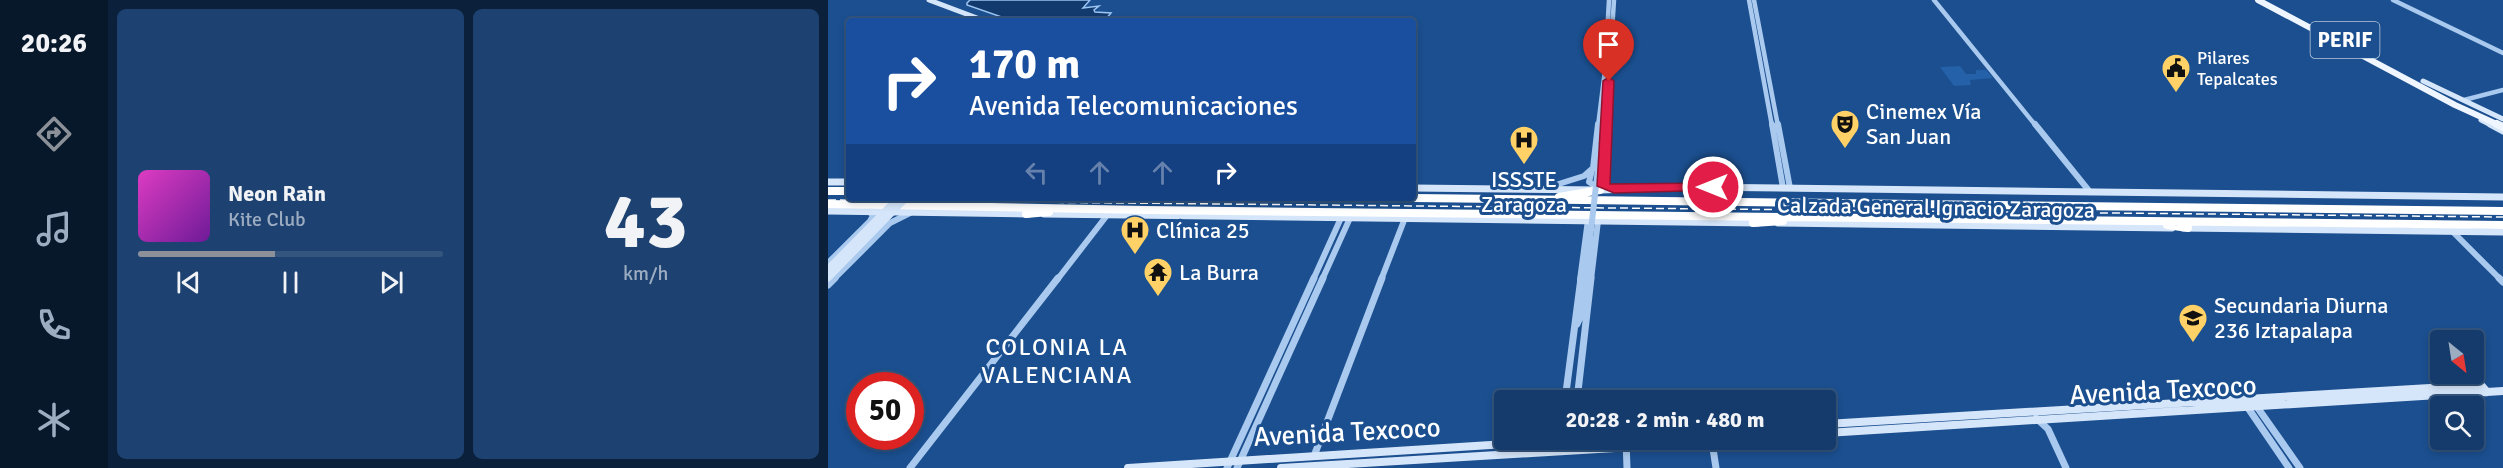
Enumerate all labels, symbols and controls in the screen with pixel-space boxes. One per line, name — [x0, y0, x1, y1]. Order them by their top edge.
pin — [1583, 19, 1634, 81]
road number: PERIF — [2310, 22, 2380, 58]
text: 20:26 — [21, 27, 87, 60]
icon: arrive — [1592, 28, 1625, 61]
text: 170 m — [969, 39, 1080, 90]
icon: right — [870, 42, 948, 120]
place label: Pilares Tepalcates — [2197, 47, 2278, 90]
public building icon: Pilares Tepalcates — [2160, 52, 2192, 94]
text: Avenida Telecomunicaciones — [969, 90, 1298, 123]
place label: Cinemex Vía San Juan — [1866, 98, 1982, 150]
theatre icon: Cinemex Vía San Juan — [1829, 108, 1861, 150]
icon: directions — [33, 113, 75, 155]
hospital icon: ISSSTE Zaragoza — [1508, 124, 1540, 166]
position arrow — [1681, 155, 1745, 219]
icon: left — [1020, 156, 1053, 189]
icon: ahead — [1083, 156, 1116, 189]
icon: ahead — [1146, 156, 1179, 189]
icon: right — [1209, 156, 1242, 189]
place label: ISSSTE Zaragoza — [1481, 166, 1567, 218]
text: 43 — [604, 174, 688, 270]
text: Neon Rain — [228, 180, 326, 207]
street label: Calzada General Ignacio Zaragoza — [1777, 191, 2095, 224]
text: Kite Club — [228, 207, 306, 232]
icon: music — [33, 208, 75, 250]
hospital icon: Clínica 25 — [1119, 214, 1151, 256]
place label: Clínica 25 — [1156, 217, 1250, 244]
temple icon: La Burra — [1142, 256, 1174, 298]
place label: La Burra — [1179, 259, 1259, 286]
text: km/h — [623, 261, 668, 286]
icon: previous — [172, 266, 205, 299]
icon: pause — [274, 266, 307, 299]
icon: next — [375, 266, 408, 299]
place label: Secundaria Diurna 236 Iztapalapa — [2214, 292, 2388, 344]
school or university icon: Secundaria Diurna 236 Iztapalapa — [2177, 302, 2209, 344]
icon: phone — [33, 304, 75, 346]
north arrow — [2430, 330, 2484, 384]
map controls — [2430, 330, 2484, 450]
district label: COLONIA LA VALENCIANA — [981, 332, 1133, 390]
street label: Avenida Texcoco — [2069, 369, 2257, 412]
speed limit sign: 50 — [846, 372, 924, 450]
button: search — [2430, 396, 2484, 450]
icon: climate — [33, 399, 75, 441]
text: 20:28 · 2 min · 480 m — [1565, 406, 1765, 433]
street label: Avenida Texcoco — [1253, 411, 1441, 454]

